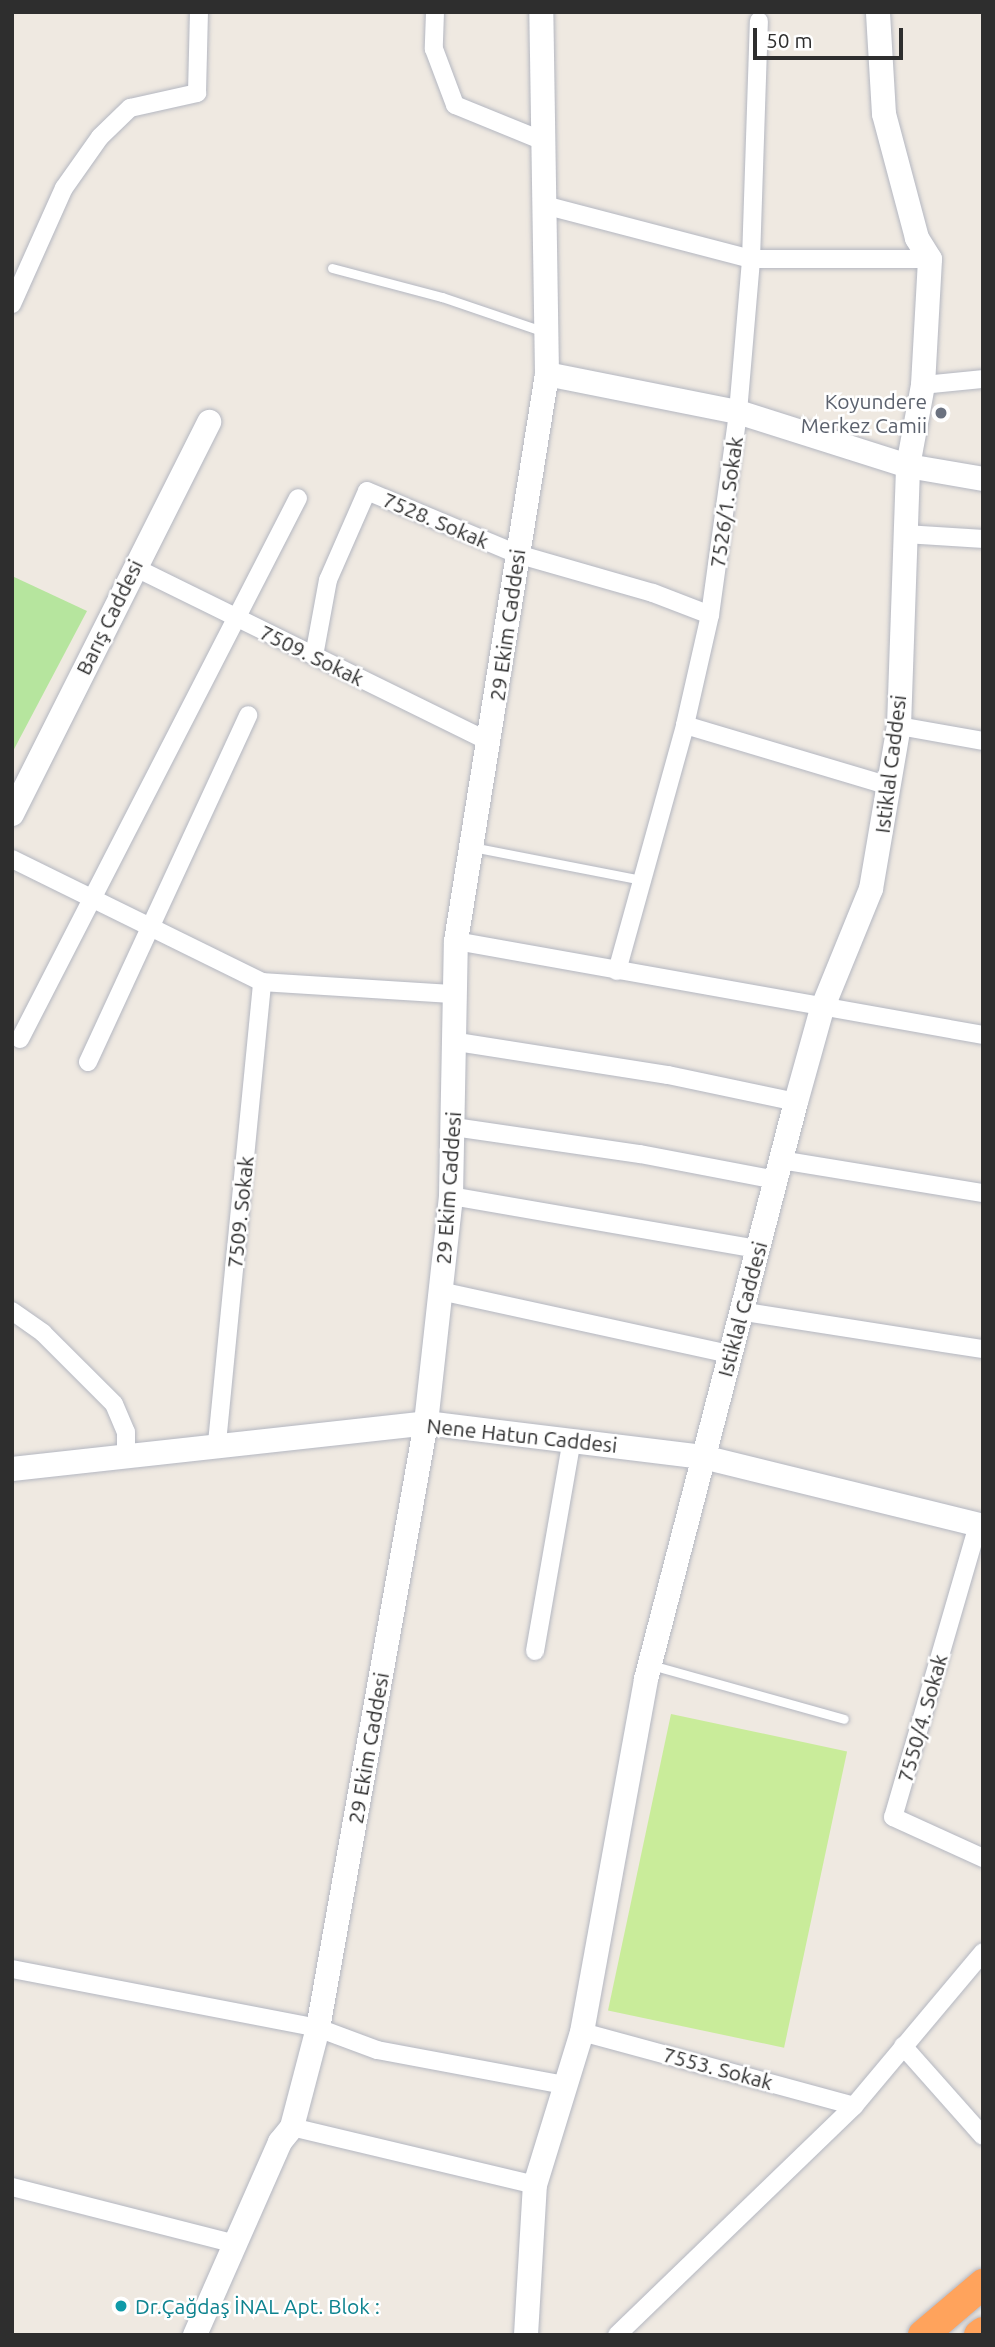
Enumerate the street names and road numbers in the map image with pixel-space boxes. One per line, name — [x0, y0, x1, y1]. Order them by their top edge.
street label: 7526/1. Sokak — [704, 435, 748, 569]
street label: 7528. Sokak — [379, 486, 493, 554]
street label: 29 Ekim Caddesi — [484, 547, 530, 703]
street label: Barış Caddesi — [70, 555, 148, 679]
street label: 7509. Sokak — [256, 619, 368, 691]
street label: Istiklal Caddesi — [869, 693, 911, 835]
street label: 29 Ekim Caddesi — [430, 1111, 466, 1265]
street label: 7509. Sokak — [222, 1155, 258, 1269]
street label: Istiklal Caddesi — [712, 1239, 772, 1379]
street label: Nene Hatun Caddesi — [425, 1412, 619, 1458]
street label: 7550/4. Sokak — [892, 1651, 952, 1785]
street label: 29 Ekim Caddesi — [342, 1670, 394, 1826]
street label: 7553. Sokak — [660, 2041, 776, 2095]

